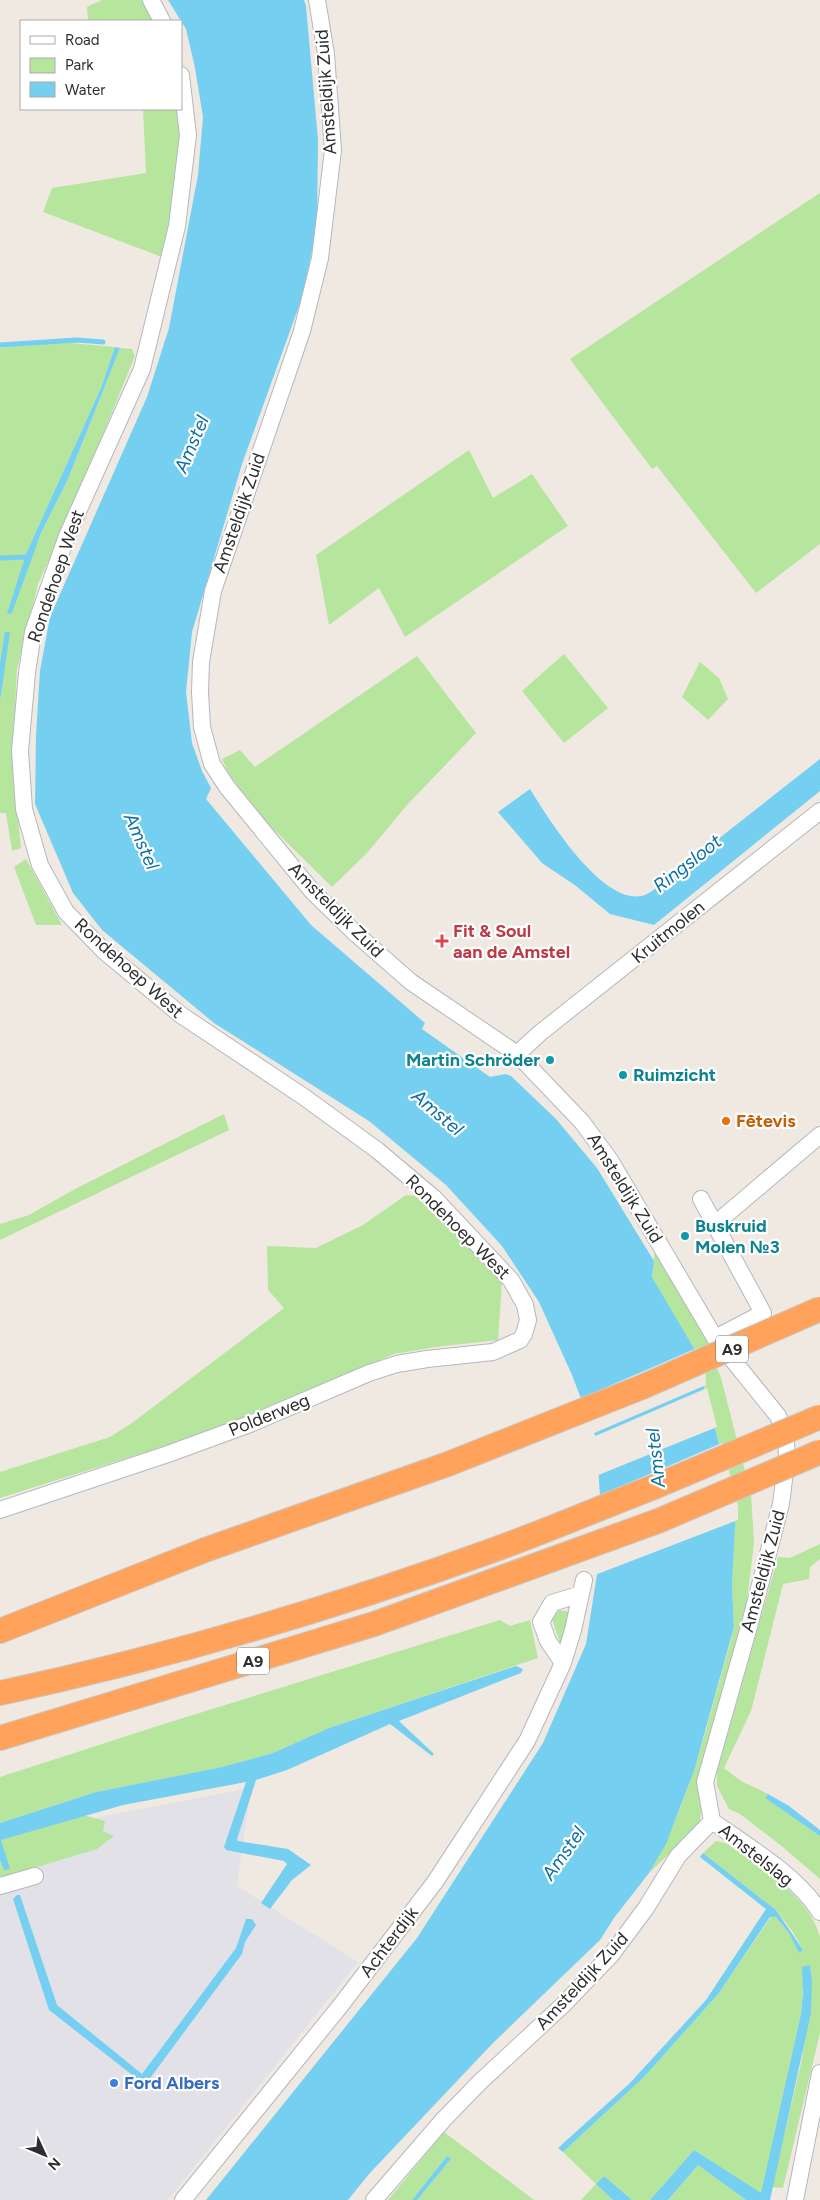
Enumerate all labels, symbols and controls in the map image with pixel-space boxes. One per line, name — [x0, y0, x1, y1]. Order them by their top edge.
legend — [20, 20, 182, 110]
street label: Amsteldijk Zuid — [311, 29, 341, 155]
text: Road — [65, 31, 100, 49]
text: Park — [65, 56, 94, 74]
text: Water — [65, 81, 105, 99]
water label: Amstel — [169, 411, 214, 477]
street label: Amsteldijk Zuid — [208, 450, 270, 576]
street label: Rondehoep West — [23, 506, 89, 645]
water label: Amstel — [118, 808, 165, 874]
water label: Ringsloot — [648, 829, 727, 897]
street label: Amsteldijk Zuid — [284, 858, 388, 962]
street label: Kruitmolen — [627, 896, 709, 968]
street label: Rondehoep West — [70, 913, 188, 1023]
place label: Fit & Soul aan de Amstel — [453, 920, 570, 963]
marker: Fit & Soul aan de Amstel — [435, 934, 449, 948]
place label: Martin Schröder — [406, 1049, 540, 1071]
marker: Martin Schröder — [544, 1054, 556, 1066]
place label: Ruimzicht — [633, 1064, 716, 1086]
marker: Ruimzicht — [617, 1069, 629, 1081]
water label: Amstel — [407, 1084, 469, 1141]
place label: Fêtevis — [736, 1110, 796, 1132]
marker: Fêtevis — [720, 1115, 732, 1127]
street label: Amsteldijk Zuid — [582, 1129, 668, 1247]
street label: Rondehoep West — [401, 1170, 515, 1284]
place label: Buskruid Molen №3 — [695, 1215, 780, 1258]
marker: Buskruid Molen №3 — [679, 1230, 691, 1242]
road number: A9 — [716, 1336, 748, 1362]
street label: Polderweg — [225, 1389, 313, 1441]
water label: Amstel — [641, 1426, 670, 1490]
street label: Amsteldijk Zuid — [736, 1508, 790, 1634]
road number: A9 — [237, 1648, 269, 1674]
street label: Amstelslag — [714, 1819, 798, 1891]
water label: Amstel — [536, 1821, 590, 1885]
street label: Achterdijk — [355, 1902, 423, 1982]
street label: Amsteldijk Zuid — [531, 1928, 633, 2034]
place label: Ford Albers — [124, 2072, 220, 2094]
marker: Ford Albers — [108, 2077, 120, 2089]
north arrow — [20, 2130, 70, 2180]
text: N — [44, 2154, 64, 2173]

